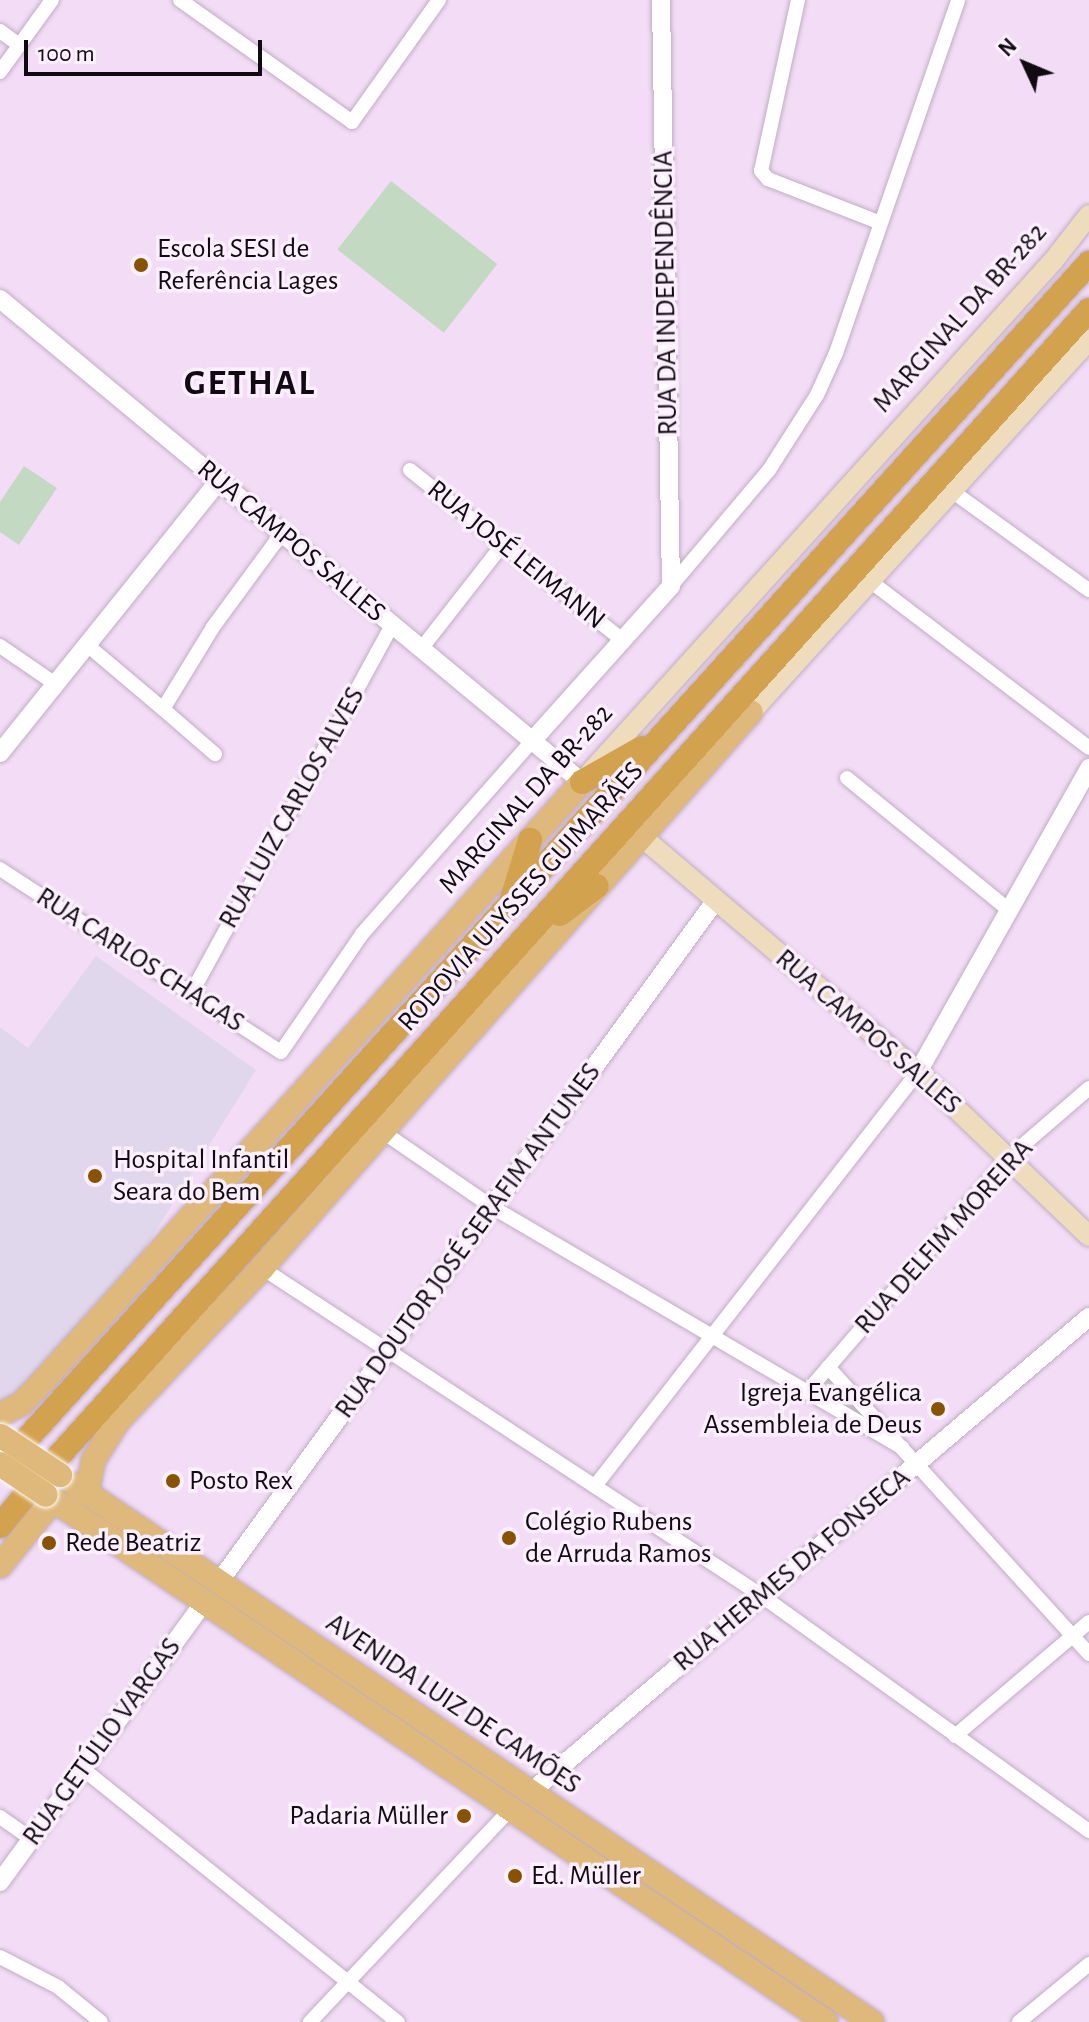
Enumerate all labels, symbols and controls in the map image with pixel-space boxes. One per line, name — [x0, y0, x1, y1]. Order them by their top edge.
scale bar — [28, 24, 266, 74]
north arrow — [985, 24, 1065, 104]
text: N — [995, 34, 1021, 60]
text: 100 m — [38, 42, 95, 66]
street label: RUA DA INDEPENDÊNCIA — [647, 150, 685, 436]
street label: MARGINAL DA BR-282 — [866, 216, 1054, 420]
place label: Escola SESI de Referência Lages — [157, 232, 338, 298]
marker: Escola SESI de Referência Lages — [132, 256, 150, 274]
district label: GETHAL — [184, 362, 316, 406]
street label: RUA CAMPOS SALLES — [190, 453, 392, 629]
street label: RUA JOSÉ LEIMANN — [420, 473, 612, 637]
street label: RUA LUIZ CARLOS ALVES — [212, 682, 372, 934]
street label: MARGINAL DA BR-282 — [432, 697, 620, 901]
street label: RODOVIA ULYSSES GUIMARÃES — [391, 755, 651, 1039]
street label: RUA CARLOS CHAGAS — [30, 880, 250, 1040]
street label: RUA CAMPOS SALLES — [768, 942, 968, 1122]
street label: RUA DOUTOR JOSÉ SERAFIM ANTUNES — [328, 1057, 608, 1425]
street label: RUA DELFIM MOREIRA — [848, 1133, 1040, 1341]
place label: Hospital Infantil Seara do Bem — [113, 1143, 289, 1209]
marker: Hospital Infantil Seara do Bem — [84, 1165, 106, 1187]
place label: Igreja Evangélica Assembleia de Deus — [704, 1376, 922, 1442]
marker: Igreja Evangélica Assembleia de Deus — [929, 1400, 947, 1418]
street label: RUA HERMES DA FONSECA — [667, 1461, 917, 1679]
place label: Posto Rex — [189, 1464, 293, 1498]
marker: Posto Rex — [164, 1472, 182, 1490]
place label: Colégio Rubens de Arruda Ramos — [525, 1505, 711, 1571]
place label: Rede Beatriz — [65, 1526, 201, 1560]
marker: Colégio Rubens de Arruda Ramos — [500, 1529, 518, 1547]
marker: Rede Beatriz — [40, 1534, 58, 1552]
street label: AVENIDA LUIZ DE CAMÕES — [319, 1606, 587, 1802]
street label: RUA GETÚLIO VARGAS — [15, 1632, 189, 1852]
place label: Padaria Müller — [289, 1799, 448, 1833]
marker: Padaria Müller — [455, 1807, 473, 1825]
place label: Ed. Müller — [531, 1859, 641, 1893]
marker: Ed. Müller — [506, 1867, 524, 1885]

